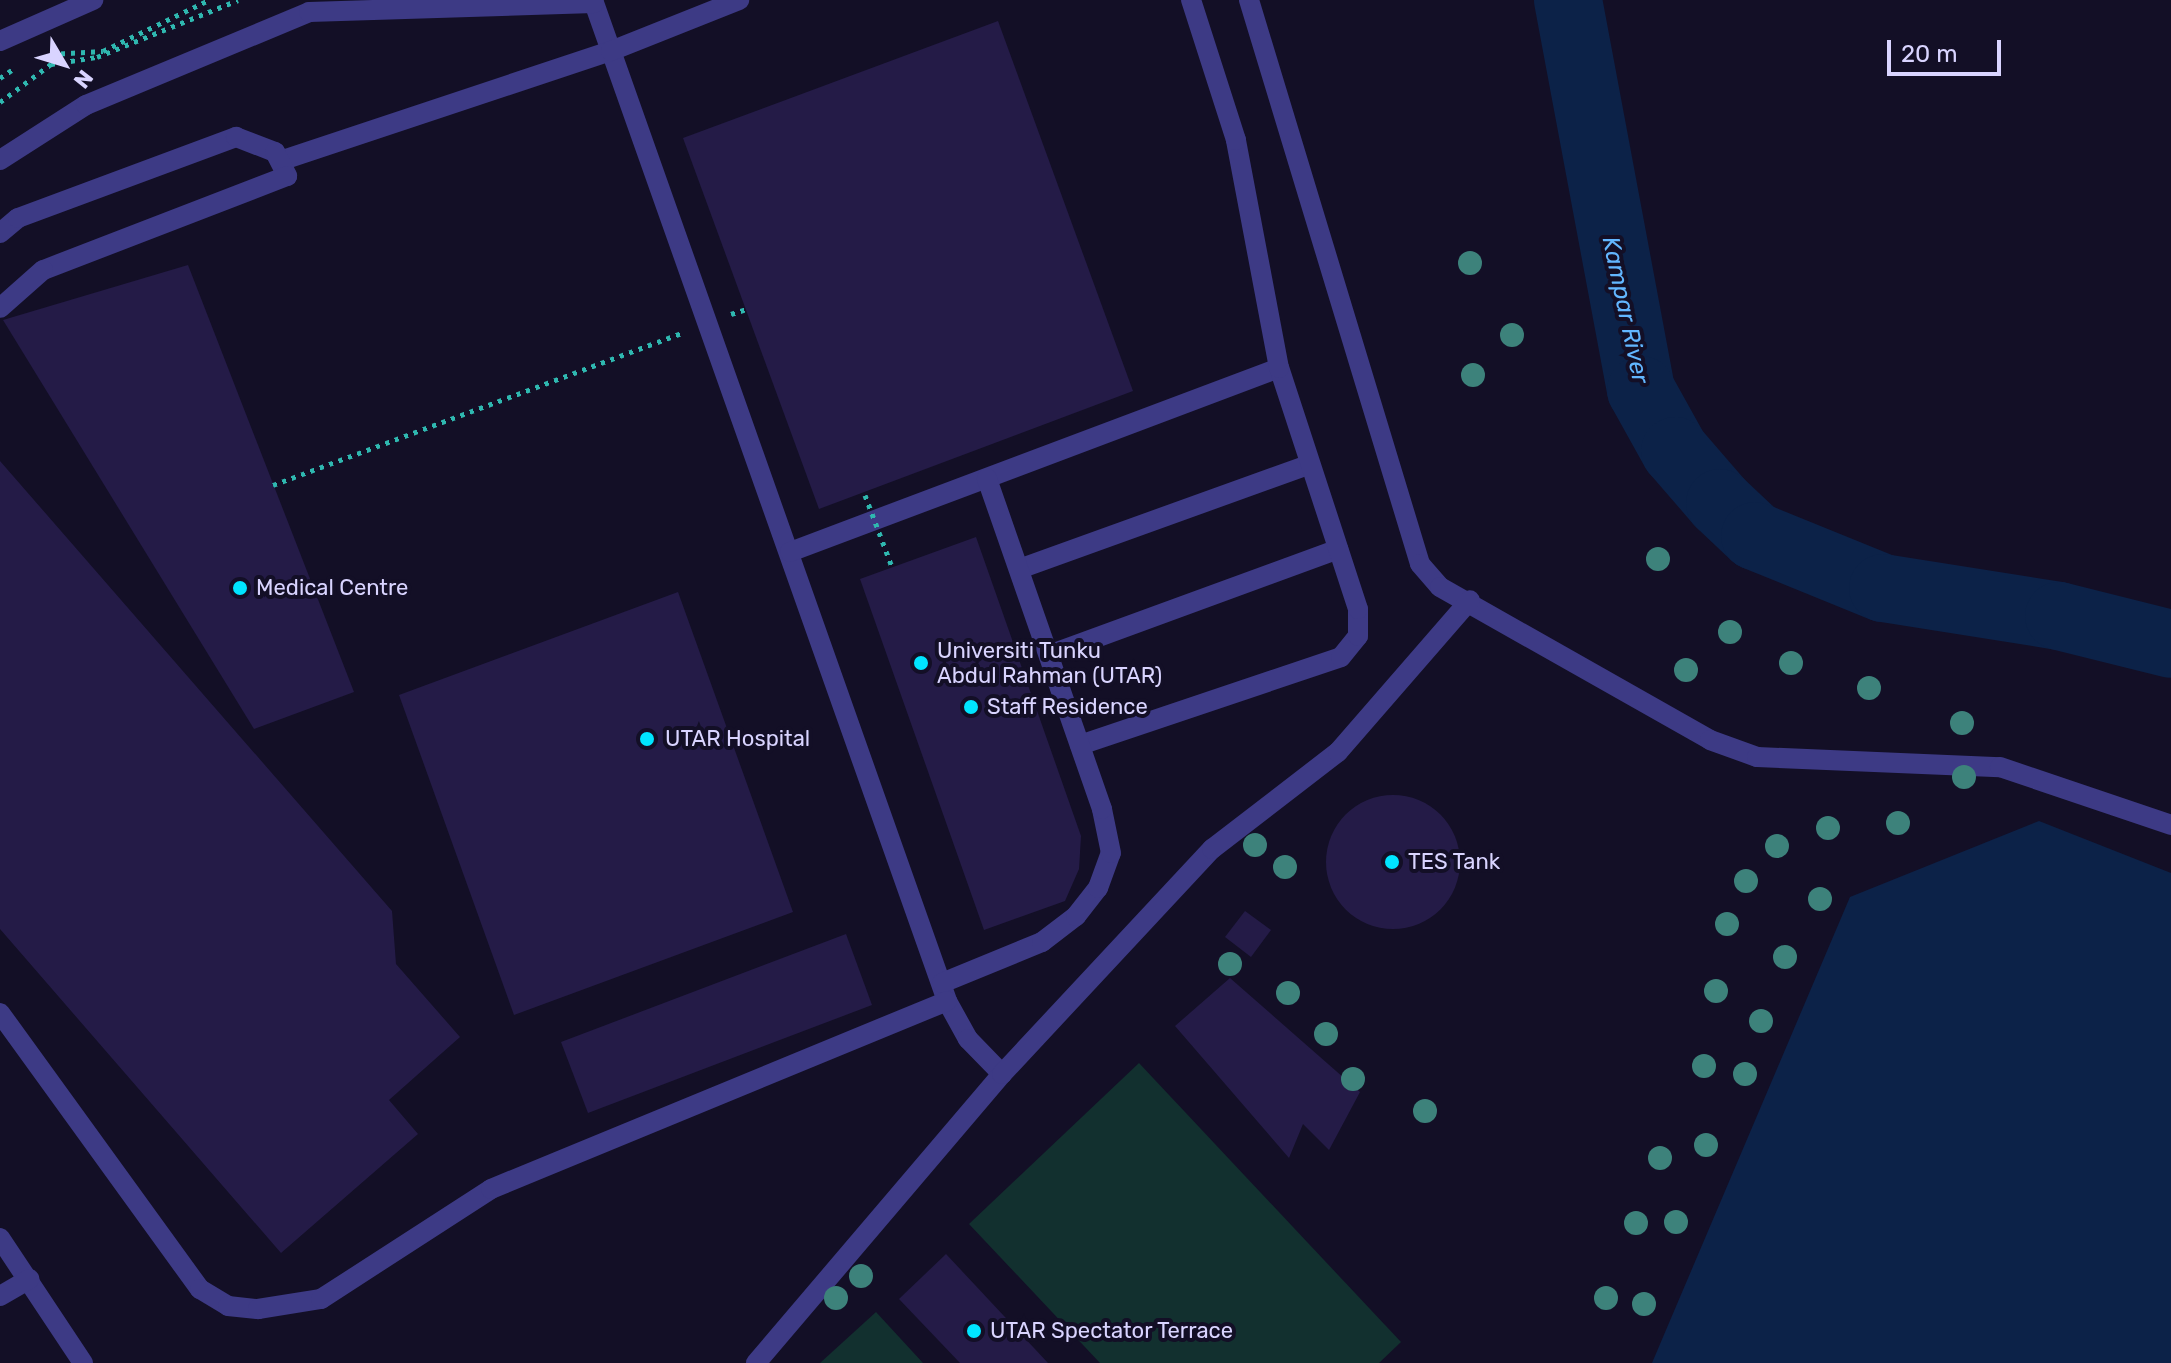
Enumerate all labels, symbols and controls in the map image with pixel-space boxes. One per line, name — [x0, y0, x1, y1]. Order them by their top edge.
north arrow — [24, 24, 104, 104]
scale bar — [1891, 24, 2005, 74]
text: 20 m — [1901, 40, 1958, 68]
text: N — [68, 65, 99, 94]
water label: Kampar River — [1595, 234, 1655, 386]
place label: Medical Centre — [256, 575, 408, 601]
marker: Medical Centre — [231, 579, 249, 597]
place label: Universiti Tunku Abdul Rahman (UTAR) — [937, 637, 1162, 688]
marker: Universiti Tunku Abdul Rahman (UTAR) — [912, 654, 930, 672]
place label: Staff Residence — [987, 694, 1148, 720]
marker: Staff Residence — [962, 698, 980, 716]
place label: UTAR Hospital — [665, 726, 810, 752]
marker: UTAR Hospital — [636, 728, 658, 750]
place label: TES Tank — [1408, 849, 1501, 875]
marker: TES Tank — [1383, 853, 1401, 871]
place label: UTAR Spectator Terrace — [990, 1318, 1234, 1344]
marker: UTAR Spectator Terrace — [965, 1322, 983, 1340]

